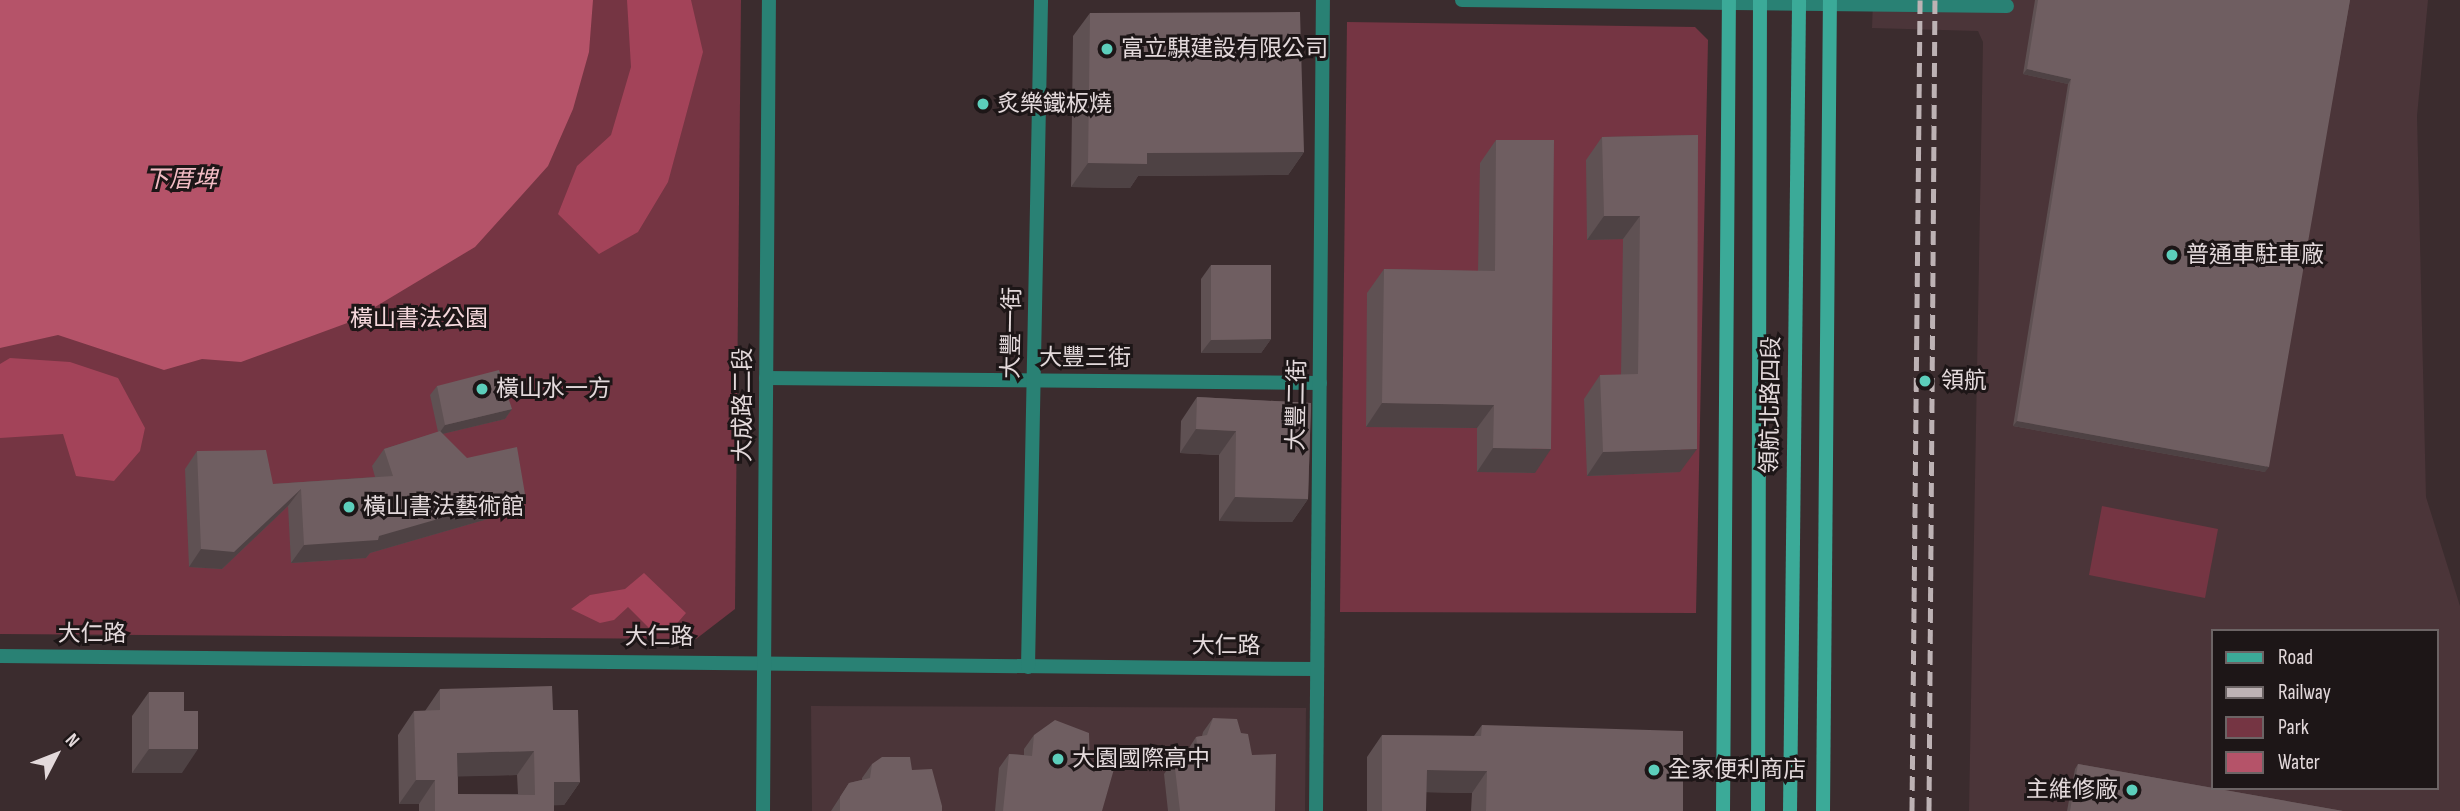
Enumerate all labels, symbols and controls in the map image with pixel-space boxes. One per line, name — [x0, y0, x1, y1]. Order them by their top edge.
place label: 富立騏建設有限公司 — [1121, 35, 1328, 63]
marker: 富立騏建設有限公司 — [1099, 41, 1115, 57]
place label: 炙樂鐵板燒 — [997, 90, 1112, 118]
marker: 炙樂鐵板燒 — [975, 96, 991, 112]
water label: 下厝埤 — [145, 166, 217, 194]
place label: 普通車駐車廠 — [2186, 241, 2324, 269]
marker: 普通車駐車廠 — [2164, 247, 2180, 263]
street label: 大豐一街 — [997, 287, 1027, 379]
park label: 橫山書法公園 — [350, 305, 488, 333]
street label: 領航北路四段 — [1756, 336, 1786, 474]
street label: 大豐三街 — [1039, 344, 1131, 372]
street label: 大成路二段 — [729, 348, 757, 462]
street label: 大豐二街 — [1282, 359, 1312, 451]
place label: 領航 — [1941, 367, 1987, 395]
marker: 領航 — [1915, 371, 1935, 391]
place label: 橫山水一方 — [496, 375, 611, 403]
marker: 橫山水一方 — [474, 381, 490, 397]
place label: 橫山書法藝術館 — [363, 493, 524, 521]
marker: 橫山書法藝術館 — [341, 499, 357, 515]
street label: 大仁路 — [58, 620, 126, 648]
street label: 大仁路 — [625, 623, 693, 651]
legend — [2212, 629, 2439, 790]
street label: 大仁路 — [1192, 632, 1260, 660]
text: Road — [2278, 645, 2313, 670]
text: Railway — [2278, 680, 2331, 705]
text: Park — [2278, 715, 2309, 740]
north arrow — [21, 720, 91, 790]
text: N — [60, 729, 84, 752]
place label: 大園國際高中 — [1072, 745, 1210, 773]
text: Water — [2278, 750, 2320, 775]
marker: 大園國際高中 — [1050, 751, 1066, 767]
place label: 全家便利商店 — [1668, 756, 1806, 784]
marker: 全家便利商店 — [1646, 762, 1662, 778]
place label: 主維修廠 — [2026, 776, 2118, 804]
marker: 主維修廠 — [2124, 782, 2140, 798]

